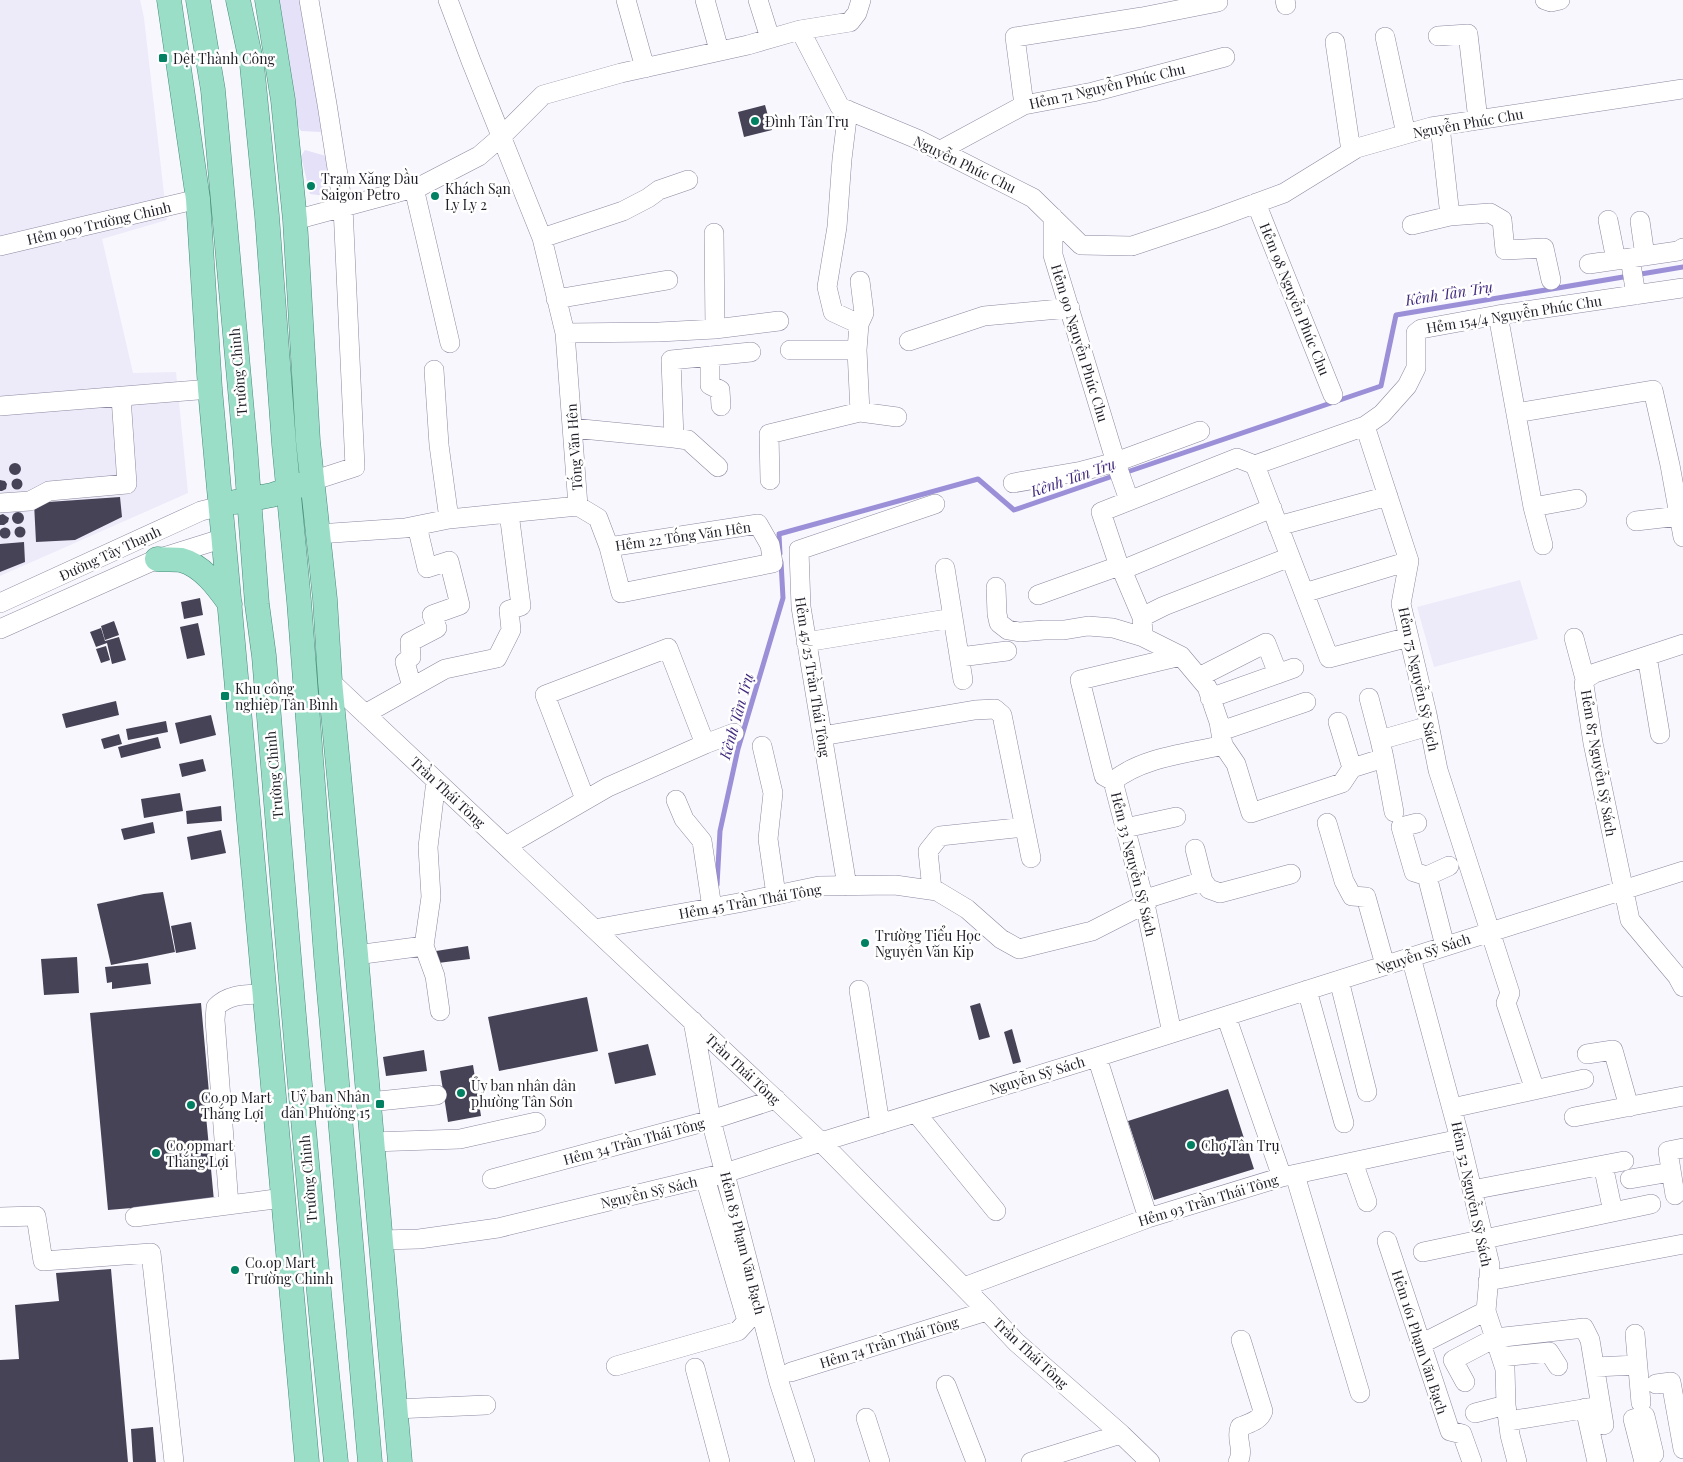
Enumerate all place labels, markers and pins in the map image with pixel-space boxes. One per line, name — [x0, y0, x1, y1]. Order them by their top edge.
place label: Dệt Thành Công — [173, 49, 275, 68]
marker: Dệt Thành Công — [157, 52, 169, 64]
place label: Đình Tân Trụ — [765, 112, 849, 131]
marker: Đình Tân Trụ — [749, 115, 761, 127]
place label: Trạm Xăng Dầu Saigon Petro — [321, 168, 419, 204]
place label: Khách Sạn Ly Ly 2 — [445, 179, 511, 214]
marker: Trạm Xăng Dầu Saigon Petro — [305, 180, 317, 192]
marker: Khách Sạn Ly Ly 2 — [429, 190, 441, 202]
place label: Khu công nghiệp Tân Bình — [235, 679, 339, 714]
marker: Khu công nghiệp Tân Bình — [219, 690, 231, 702]
place label: Trường Tiểu Học Nguyễn Văn Kip — [875, 925, 981, 961]
marker: Trường Tiểu Học Nguyễn Văn Kip — [859, 937, 871, 949]
place label: Ủy ban nhân dân phường Tân Sơn — [471, 1076, 577, 1111]
place label: Uỷ ban Nhân dân Phường 15 — [281, 1087, 371, 1122]
marker: Ủy ban nhân dân phường Tân Sơn — [455, 1087, 467, 1099]
place label: Co.op Mart Thắng Lợi — [201, 1088, 272, 1123]
marker: Uỷ ban Nhân dân Phường 15 — [374, 1098, 386, 1110]
marker: Co.op Mart Thắng Lợi — [185, 1099, 197, 1111]
place label: Co.opmart Thắng Lợi — [166, 1136, 234, 1171]
place label: Chợ Tân Trụ — [1201, 1136, 1280, 1155]
marker: Chợ Tân Trụ — [1185, 1139, 1197, 1151]
marker: Co.opmart Thắng Lợi — [150, 1147, 162, 1159]
place label: Co.op Mart Trường Chinh — [245, 1253, 334, 1288]
marker: Co.op Mart Trường Chinh — [229, 1264, 241, 1276]

